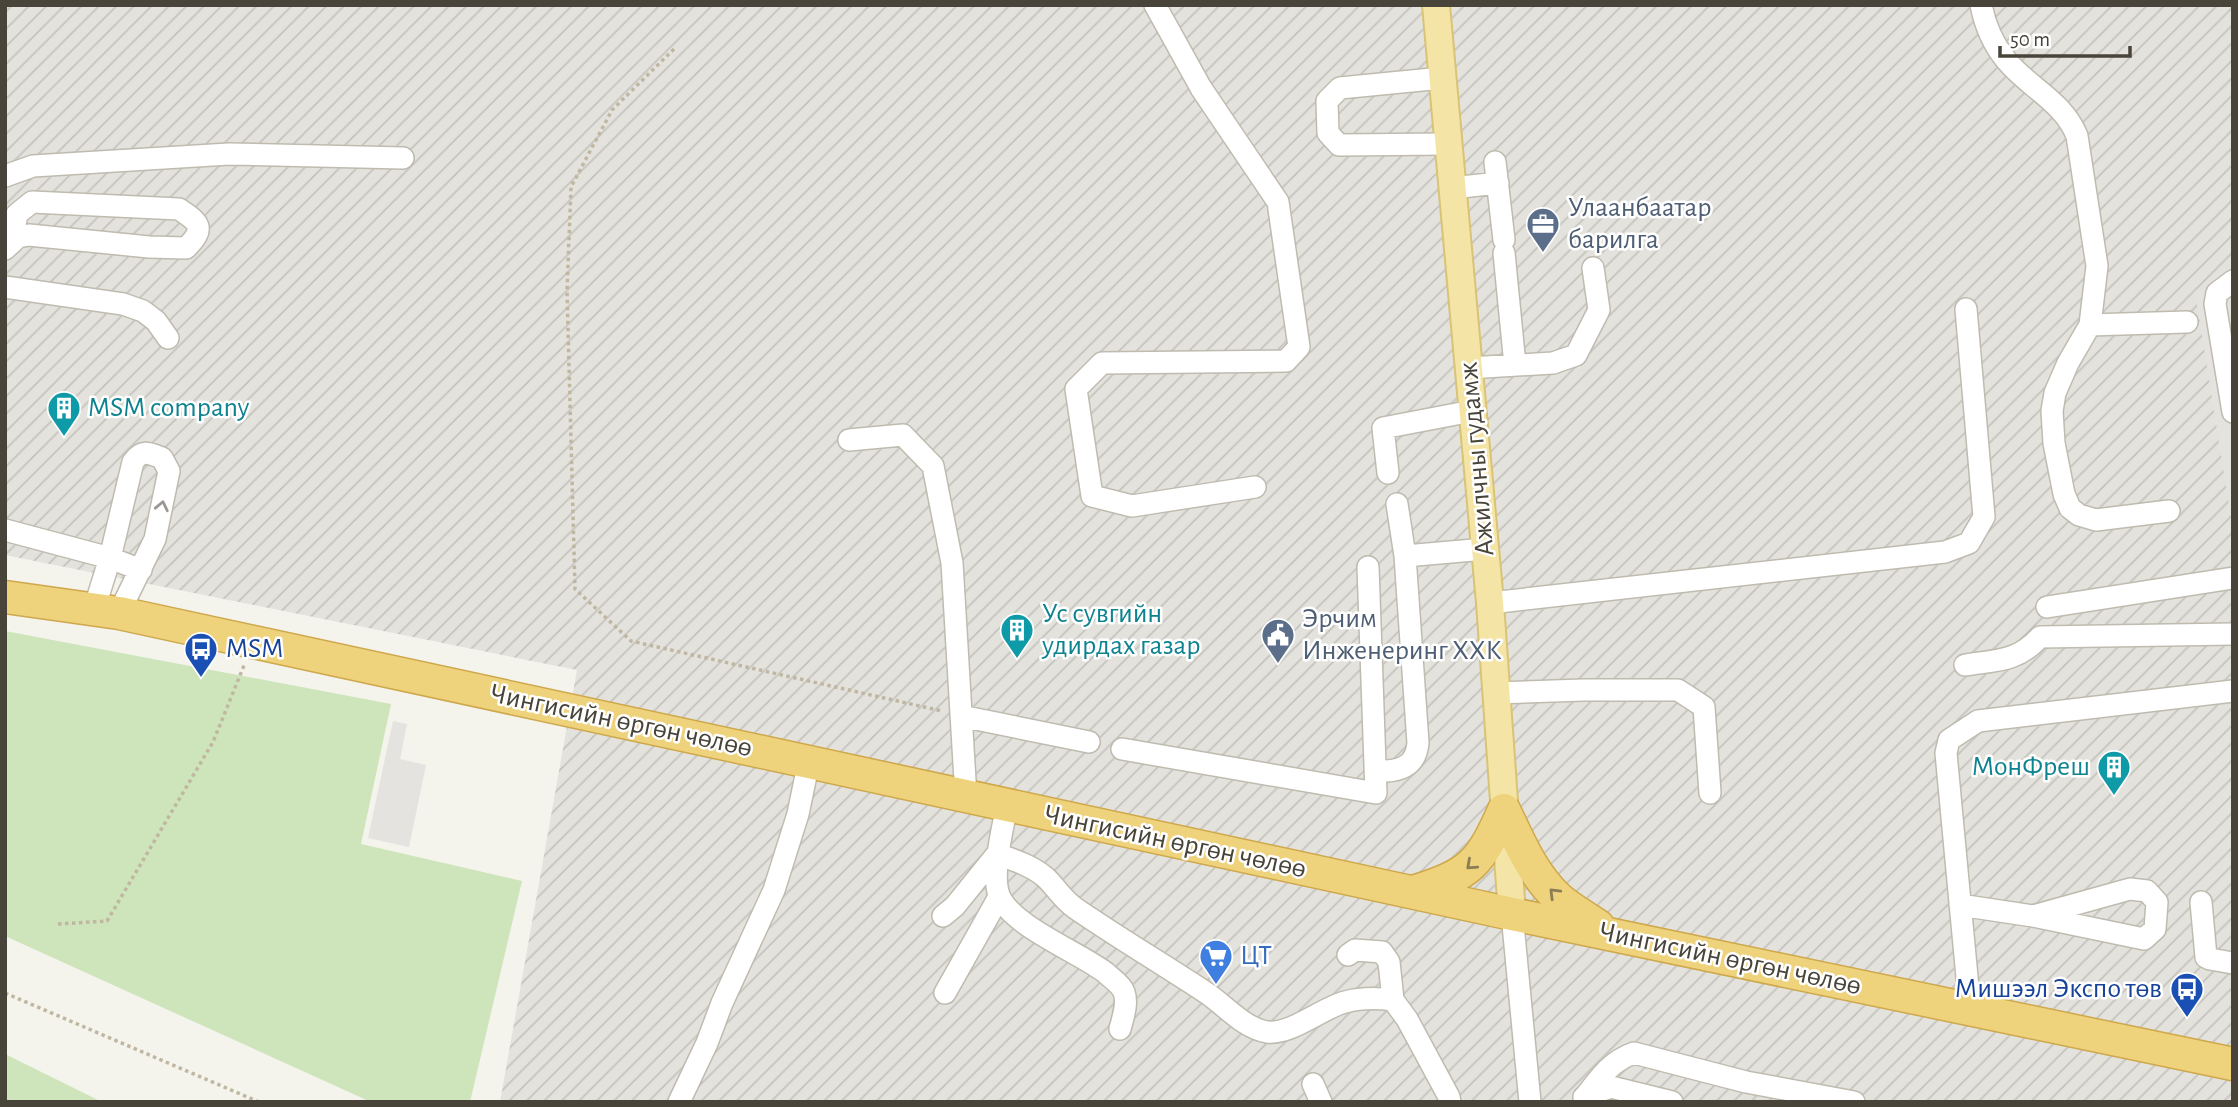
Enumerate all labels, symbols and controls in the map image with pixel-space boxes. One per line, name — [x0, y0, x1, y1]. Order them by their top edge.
scale bar — [2000, 14, 2130, 58]
text: 50 m — [2010, 29, 2050, 50]
place label: Улаанбаатар барилга — [1568, 194, 1712, 254]
office icon: Улаанбаатар барилга — [1524, 205, 1562, 254]
street label: Ажилчны гудамж — [1455, 361, 1499, 557]
building icon: MSM company — [45, 389, 83, 438]
place label: MSM company — [88, 394, 249, 422]
one-way arrow — [154, 500, 169, 512]
place label: Ус сувгийн удирдах газар — [1041, 600, 1201, 660]
place label: Эрчим Инженеринг ХХК — [1302, 605, 1502, 665]
building icon: Ус сувгийн удирдах газар — [998, 611, 1036, 660]
public building icon: Эрчим Инженеринг ХХК — [1259, 616, 1297, 665]
bus stop icon: MSM — [182, 630, 220, 679]
place label: MSM — [226, 635, 283, 663]
street label: Чингисийн өргөн чөлөө — [487, 680, 755, 762]
building icon: МонФреш — [2095, 748, 2133, 797]
place label: МонФреш — [1972, 753, 2090, 781]
street label: Чингисийн өргөн чөлөө — [1041, 801, 1309, 883]
one-way arrow — [1466, 857, 1479, 869]
one-way arrow — [1549, 889, 1562, 902]
street label: Чингисийн өргөн чөлөө — [1596, 918, 1864, 1000]
supermarket icon: ЦТ — [1197, 937, 1235, 986]
place label: ЦТ — [1240, 942, 1272, 970]
bus stop icon: Мишээл Экспо төв — [2168, 970, 2206, 1019]
place label: Мишээл Экспо төв — [1954, 975, 2162, 1003]

